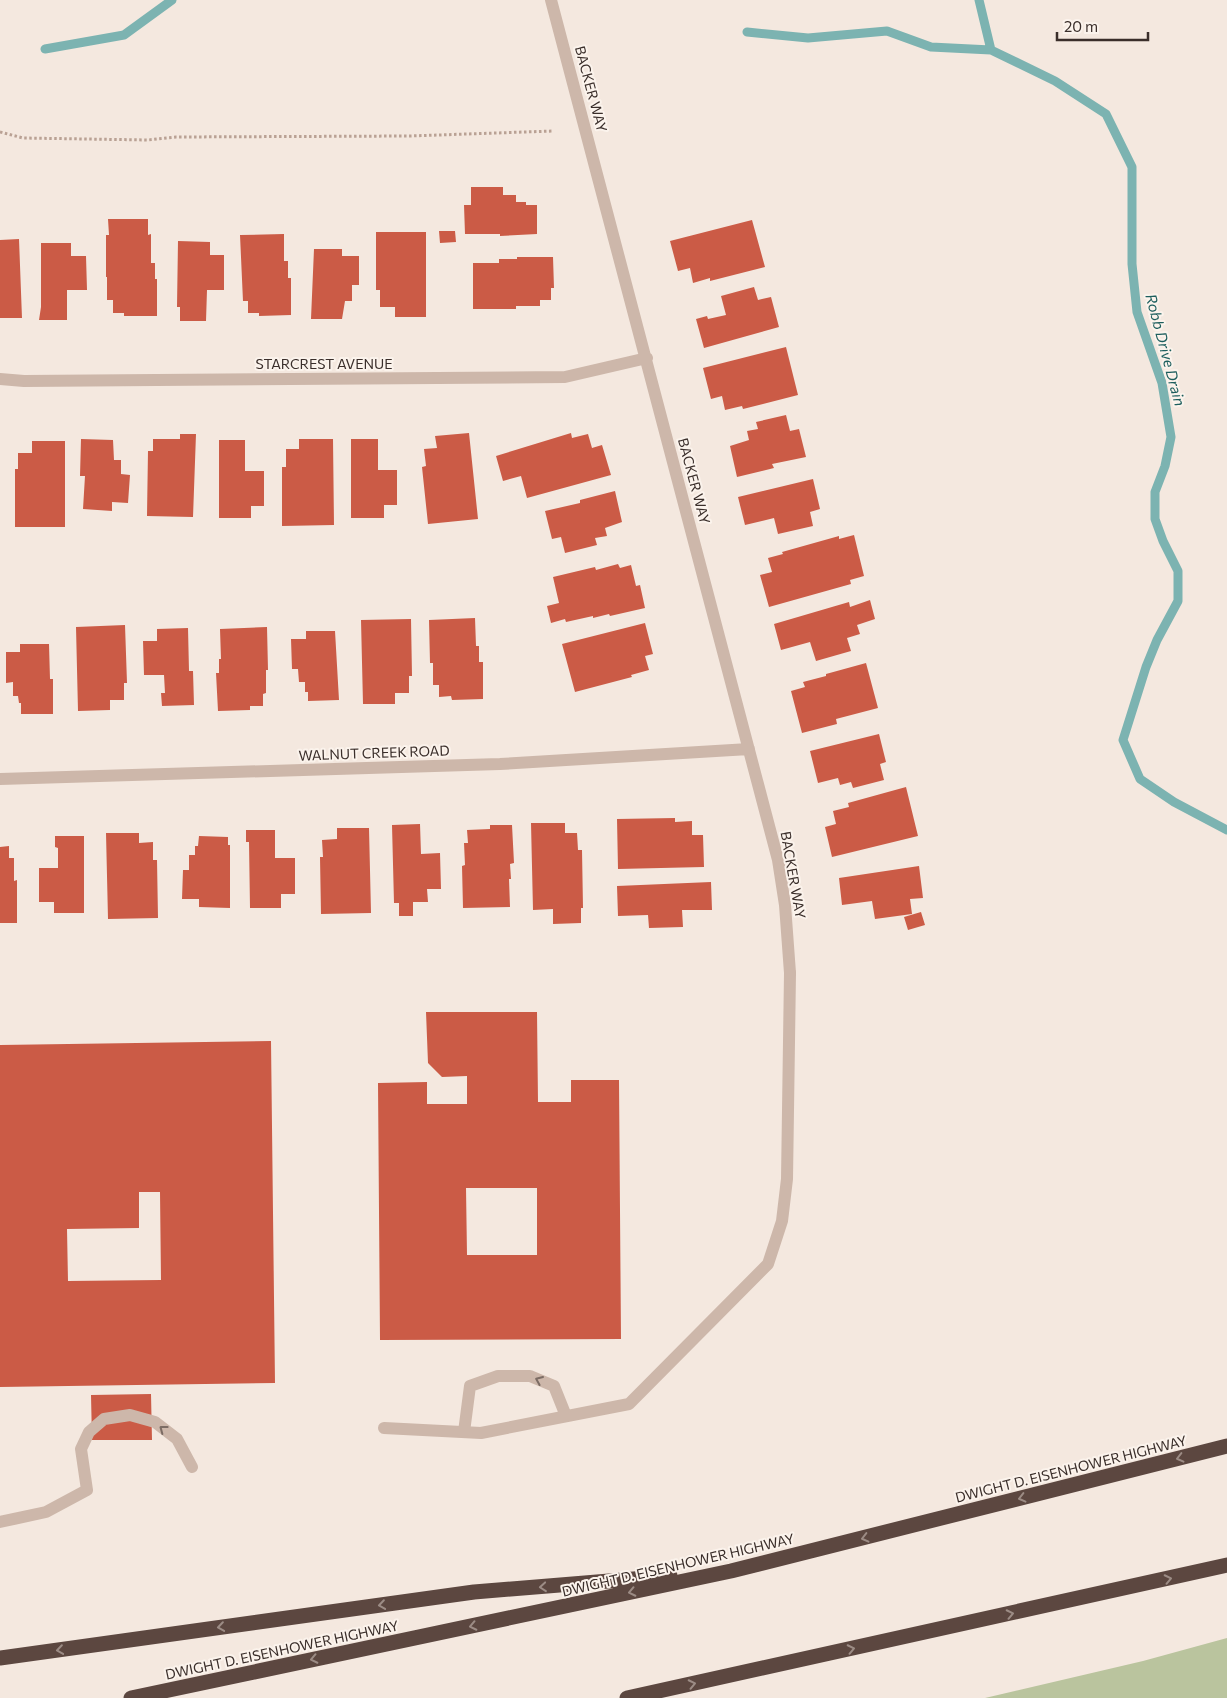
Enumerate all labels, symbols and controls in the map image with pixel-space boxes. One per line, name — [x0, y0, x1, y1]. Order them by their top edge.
scale bar — [1057, 10, 1148, 42]
text: 20 m — [1064, 17, 1098, 35]
street label: BACKER WAY — [572, 44, 611, 134]
water label: Robb Drive Drain — [1142, 292, 1190, 408]
street label: STARCREST AVENUE — [255, 355, 393, 372]
street label: BACKER WAY — [675, 436, 714, 526]
street label: WALNUT CREEK ROAD — [298, 741, 450, 764]
street label: BACKER WAY — [777, 830, 810, 920]
one-way arrow — [535, 1375, 544, 1386]
one-way arrow — [160, 1426, 169, 1434]
street label: DWIGHT D. EISENHOWER HIGHWAY — [953, 1431, 1188, 1506]
one-way arrow — [1175, 1452, 1184, 1463]
one-way arrow — [1018, 1492, 1027, 1503]
street label: DWIGHT D. EISENHOWER HIGHWAY — [560, 1529, 796, 1600]
one-way arrow — [861, 1532, 869, 1542]
one-way arrow — [1164, 1574, 1173, 1585]
one-way arrow — [539, 1581, 547, 1592]
one-way arrow — [628, 1586, 637, 1597]
one-way arrow — [378, 1599, 386, 1610]
one-way arrow — [1005, 1609, 1014, 1620]
street label: DWIGHT D. EISENHOWER HIGHWAY — [164, 1616, 400, 1683]
one-way arrow — [469, 1620, 478, 1631]
one-way arrow — [217, 1621, 225, 1632]
one-way arrow — [56, 1644, 64, 1654]
one-way arrow — [847, 1644, 855, 1655]
one-way arrow — [310, 1654, 319, 1664]
one-way arrow — [688, 1679, 697, 1690]

